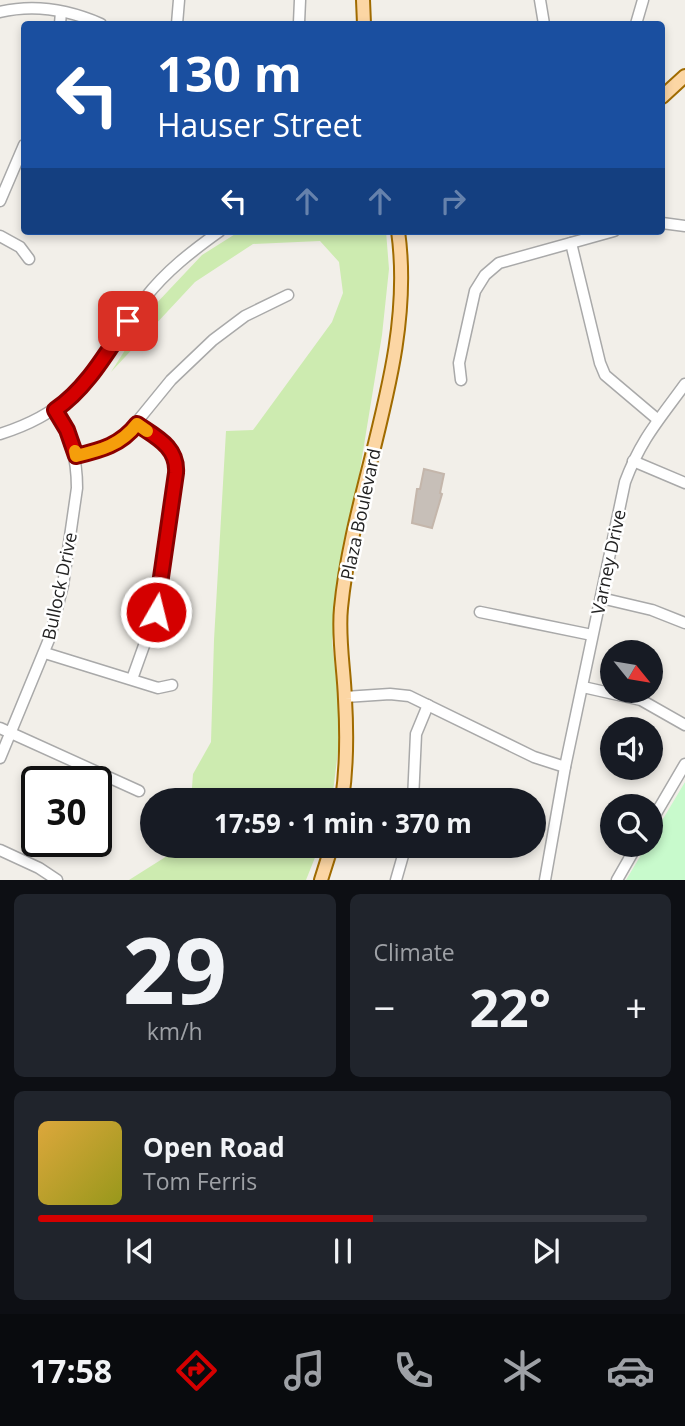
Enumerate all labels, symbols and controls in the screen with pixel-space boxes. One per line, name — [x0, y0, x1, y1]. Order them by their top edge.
text: 130 m — [157, 40, 302, 106]
icon: left — [42, 49, 133, 140]
text: Hauser Street — [157, 103, 362, 146]
icon: left — [215, 182, 253, 220]
icon: ahead — [288, 182, 326, 220]
icon: ahead — [361, 182, 399, 220]
icon: right — [434, 182, 472, 220]
pin — [98, 291, 158, 351]
icon: arrive — [109, 302, 147, 340]
street label: Plaza Boulevard — [334, 446, 386, 582]
street label: Varney Drive — [585, 507, 631, 617]
street label: Bullock Drive — [36, 530, 82, 642]
position arrow — [119, 575, 193, 649]
north arrow — [600, 640, 663, 704]
map controls — [600, 640, 663, 857]
button: sound — [600, 717, 663, 780]
speed limit sign: 30 — [21, 766, 112, 857]
button: search — [600, 794, 663, 857]
text: 17:59 · 1 min · 370 m — [214, 805, 472, 841]
text: 29 — [123, 907, 227, 1031]
text: Climate — [374, 936, 455, 968]
text: 22° — [469, 971, 551, 1042]
text: − — [374, 981, 395, 1033]
text: + — [625, 981, 647, 1033]
text: km/h — [147, 1015, 203, 1047]
text: Open Road — [143, 1129, 285, 1165]
text: Tom Ferris — [143, 1165, 257, 1197]
icon: previous — [121, 1232, 159, 1270]
icon: pause — [324, 1232, 362, 1270]
icon: next — [527, 1232, 565, 1270]
icon: directions — [172, 1346, 221, 1395]
icon: music — [280, 1346, 329, 1395]
icon: phone — [389, 1346, 438, 1395]
icon: climate — [498, 1346, 547, 1395]
icon: car — [606, 1346, 655, 1395]
text: 17:58 — [30, 1349, 112, 1392]

